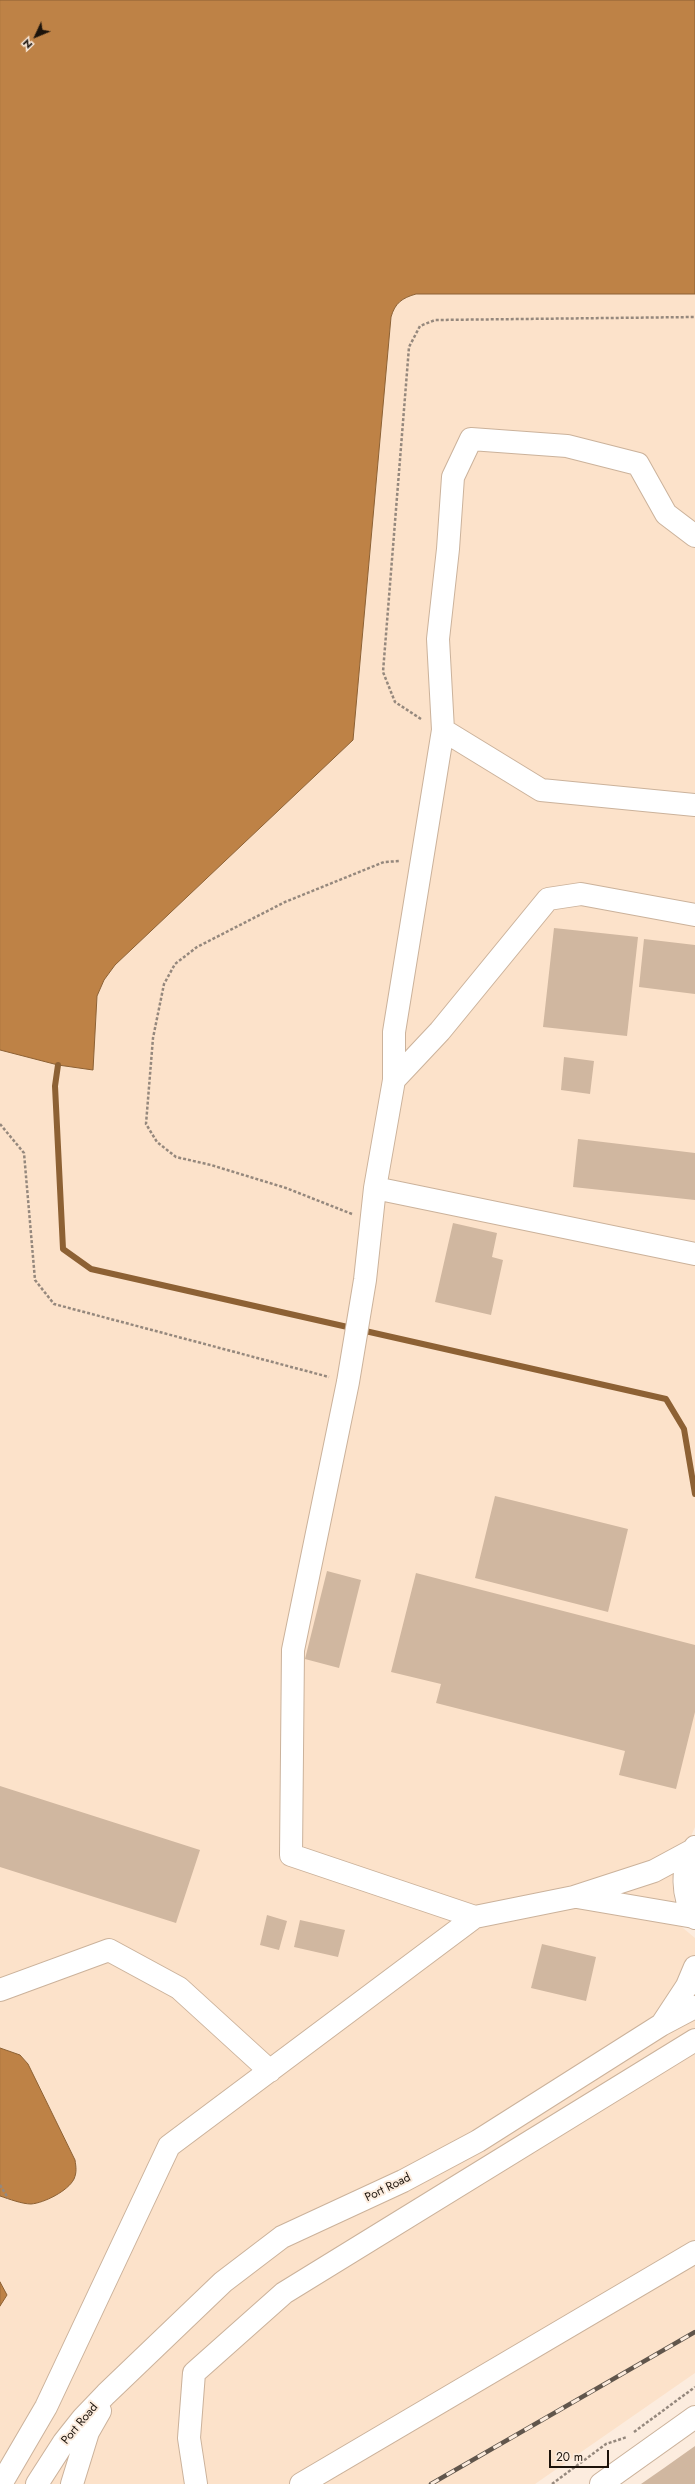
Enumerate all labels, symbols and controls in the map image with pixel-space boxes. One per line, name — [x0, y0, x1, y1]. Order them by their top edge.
north arrow — [16, 16, 56, 56]
text: N — [19, 36, 36, 53]
street label: Port Road — [363, 2171, 413, 2205]
street label: Port Road — [59, 2401, 101, 2447]
scale bar — [551, 2442, 611, 2468]
text: 20 m — [556, 2448, 583, 2466]

